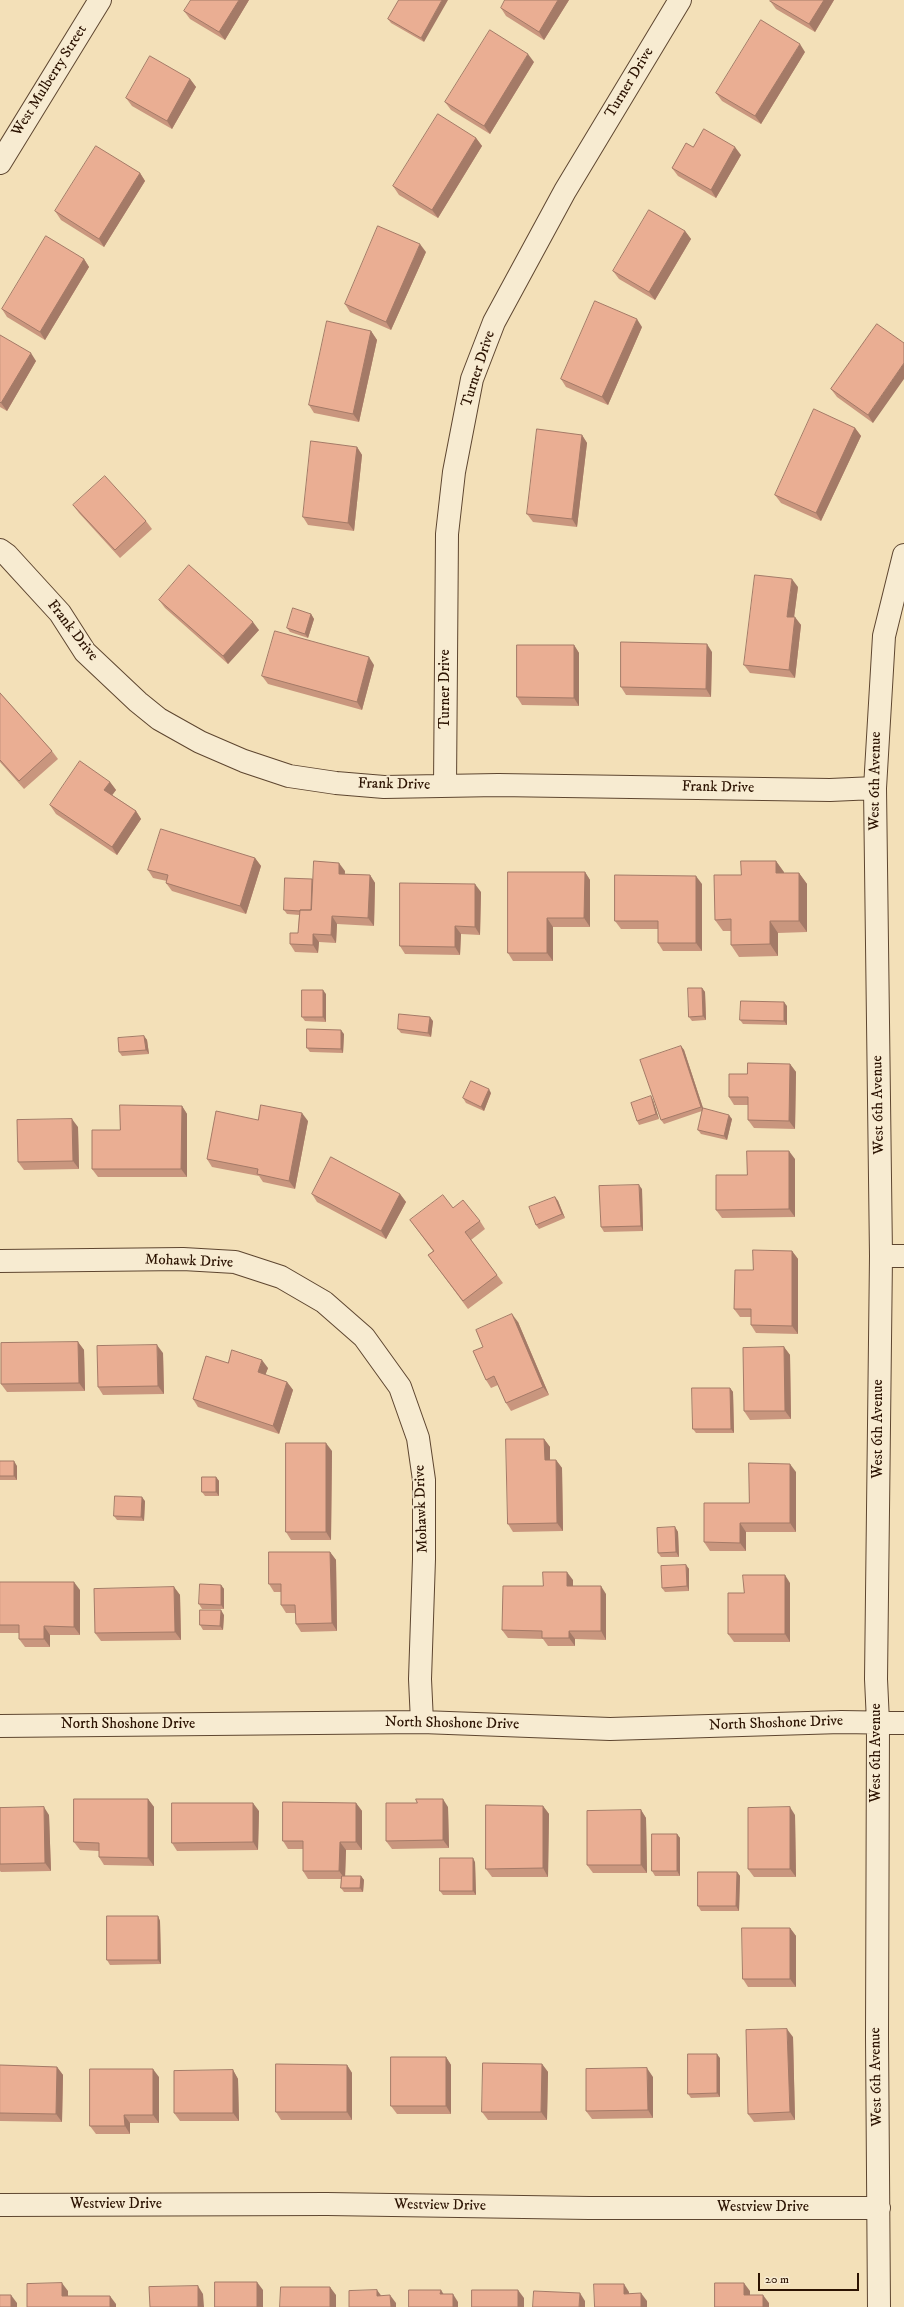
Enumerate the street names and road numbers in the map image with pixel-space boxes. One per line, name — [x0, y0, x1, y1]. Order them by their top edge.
street label: West Mulberry Street — [9, 22, 91, 140]
street label: Turner Drive — [602, 44, 658, 122]
street label: Turner Drive — [458, 329, 500, 409]
street label: Frank Drive — [43, 597, 101, 665]
street label: Turner Drive — [437, 649, 455, 729]
street label: West 6th Avenue — [866, 731, 886, 831]
street label: Frank Drive — [358, 775, 430, 795]
street label: Frank Drive — [682, 778, 754, 798]
street label: West 6th Avenue — [869, 1055, 889, 1155]
street label: Mohawk Drive — [145, 1251, 233, 1273]
street label: West 6th Avenue — [870, 1379, 888, 1479]
street label: Mohawk Drive — [411, 1465, 433, 1553]
street label: West 6th Avenue — [868, 1703, 886, 1803]
street label: North Shoshone Drive — [709, 1713, 843, 1735]
street label: North Shoshone Drive — [385, 1714, 519, 1734]
street label: North Shoshone Drive — [61, 1716, 195, 1734]
street label: West 6th Avenue — [867, 2027, 887, 2127]
street label: Westview Drive — [70, 2196, 162, 2214]
street label: Westview Drive — [394, 2196, 486, 2216]
street label: Westview Drive — [717, 2199, 809, 2217]

